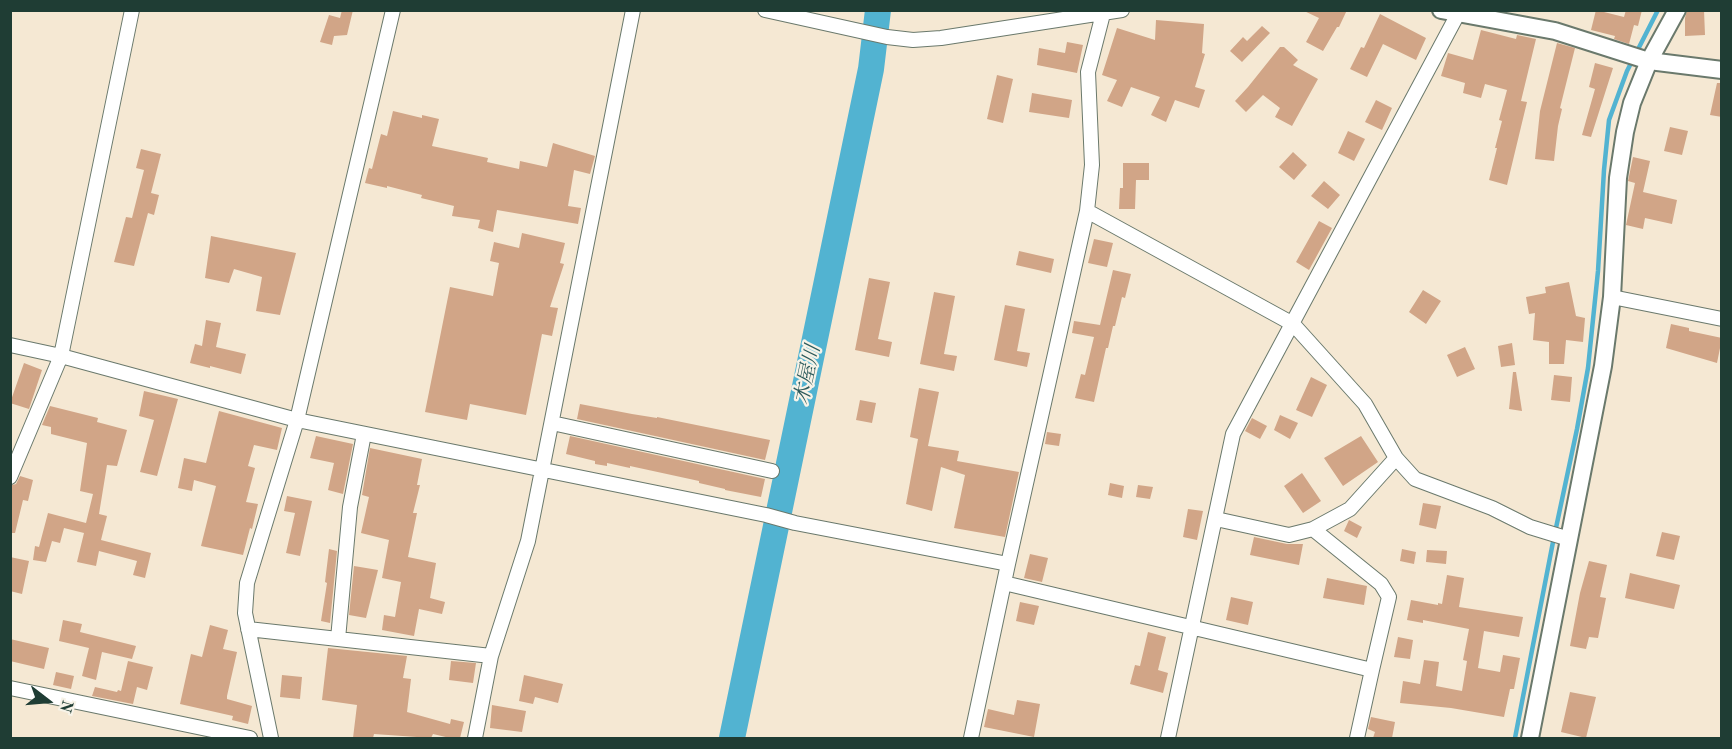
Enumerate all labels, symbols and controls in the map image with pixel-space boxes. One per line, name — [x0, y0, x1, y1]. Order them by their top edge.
water label: 木屋川 — [790, 343, 826, 407]
north arrow — [18, 671, 78, 731]
text: N — [56, 698, 75, 714]

